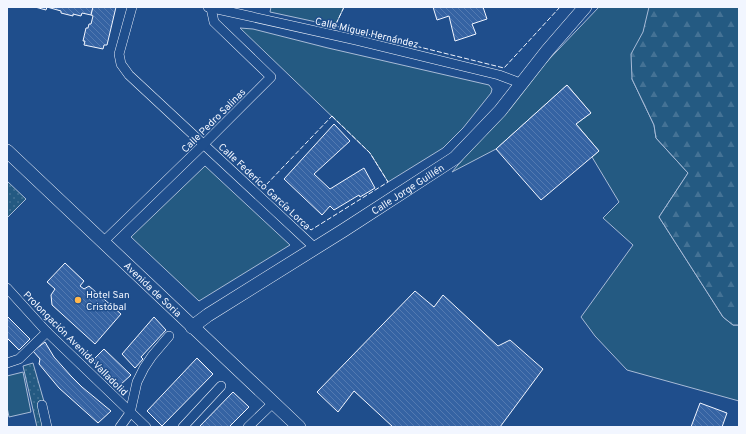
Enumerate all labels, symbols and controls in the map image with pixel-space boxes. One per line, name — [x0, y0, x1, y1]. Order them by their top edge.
street label: Calle Miguel Hernández — [314, 15, 420, 52]
street label: Calle Pedro Salinas — [179, 86, 249, 156]
street label: Calle Federico García Lorca — [215, 141, 313, 233]
street label: Calle Jorge Guillén — [369, 162, 447, 218]
street label: Avenida de Soria — [120, 260, 184, 321]
street label: Prolongación Avenida Valladolid — [20, 289, 130, 399]
place label: Hotel San Cristóbal — [86, 289, 130, 314]
marker: Hotel San Cristóbal — [73, 295, 83, 305]

